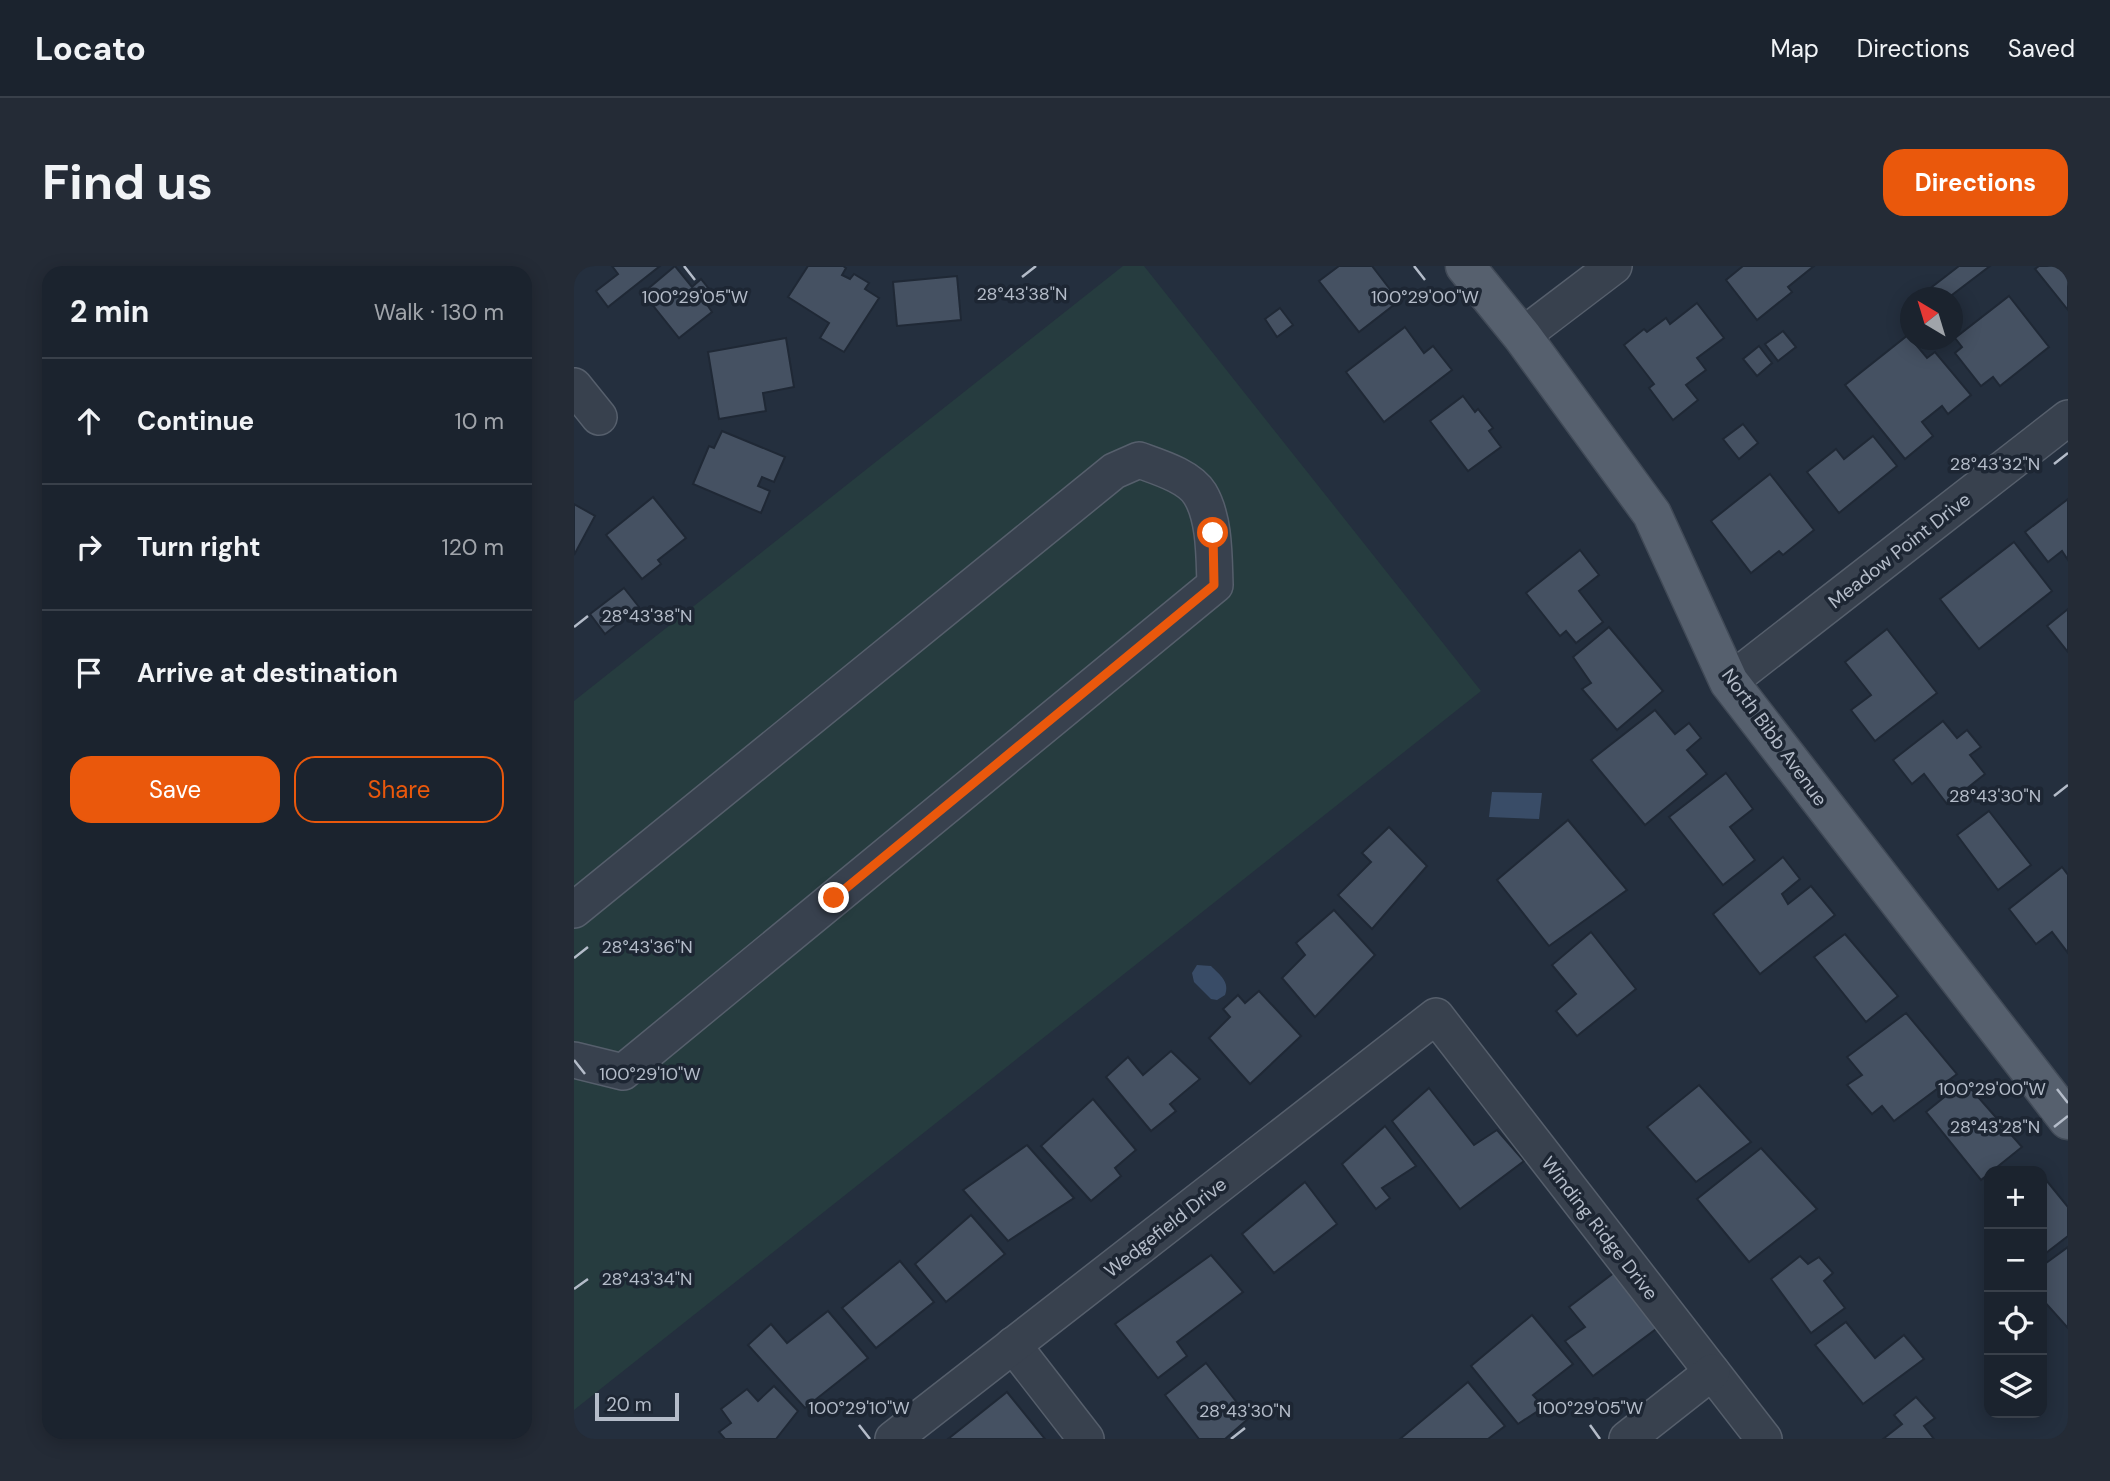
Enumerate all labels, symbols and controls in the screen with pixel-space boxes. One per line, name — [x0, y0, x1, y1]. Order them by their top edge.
text: Locato — [35, 27, 146, 70]
text: Map — [1771, 33, 1819, 64]
text: Directions — [1857, 33, 1970, 64]
text: Saved — [2008, 33, 2075, 64]
button: Directions — [1883, 149, 2068, 216]
text: Find us — [42, 150, 213, 214]
text: 28°43'38"N — [977, 282, 1067, 306]
text: 100°29'05"W — [642, 285, 748, 309]
text: 100°29'00"W — [1371, 285, 1479, 309]
north arrow — [1900, 287, 1963, 350]
text: 2 min — [70, 292, 149, 331]
text: Walk · 130 m — [374, 297, 504, 327]
icon: ahead — [70, 402, 108, 440]
text: Continue — [137, 404, 254, 438]
text: 10 m — [454, 406, 504, 436]
text: 28°43'32"N — [1950, 452, 2040, 476]
street label: Meadow Point Drive — [1823, 487, 1976, 614]
route start — [1197, 517, 1228, 548]
icon: right — [70, 528, 108, 566]
text: Turn right — [137, 530, 261, 564]
text: 120 m — [441, 532, 504, 562]
text: 28°43'38"N — [602, 604, 692, 628]
icon: arrive — [70, 654, 108, 692]
text: Arrive at destination — [137, 656, 398, 690]
street label: North Bibb Avenue — [1716, 663, 1833, 811]
button: Save — [70, 756, 280, 823]
button: Share — [294, 756, 504, 823]
text: 28°43'30"N — [1949, 784, 2041, 808]
route end — [818, 882, 849, 913]
text: 28°43'36"N — [601, 935, 693, 959]
text: 100°29'10"W — [599, 1062, 701, 1086]
text: 100°29'00"W — [1938, 1077, 2046, 1101]
text: 28°43'28"N — [1950, 1115, 2040, 1139]
street label: Winding Ridge Drive — [1536, 1151, 1664, 1305]
map controls — [1984, 1166, 2047, 1418]
button: + — [1984, 1166, 2047, 1229]
street label: Wedgefield Drive — [1099, 1172, 1232, 1283]
button: − — [1984, 1229, 2047, 1292]
text: 28°43'34"N — [602, 1267, 692, 1291]
button: locate — [1984, 1292, 2047, 1355]
button: layers — [1984, 1355, 2047, 1418]
scale bar — [595, 1390, 679, 1422]
text: 20 m — [606, 1392, 652, 1417]
text: 100°29'10"W — [808, 1396, 910, 1420]
text: 100°29'05"W — [1537, 1396, 1643, 1420]
text: 28°43'30"N — [1199, 1399, 1291, 1423]

